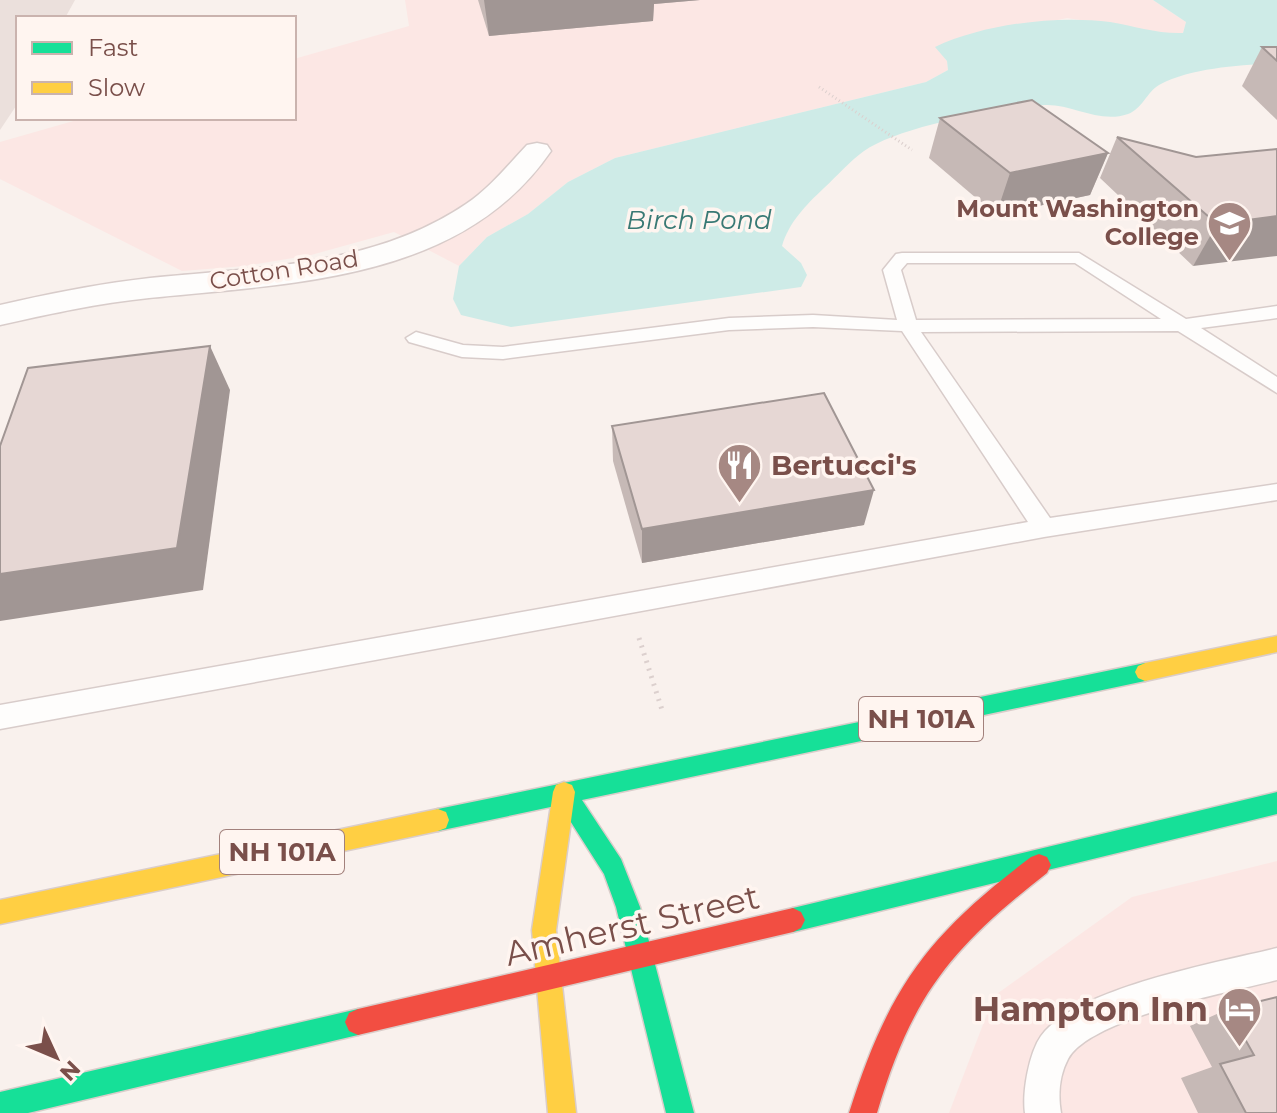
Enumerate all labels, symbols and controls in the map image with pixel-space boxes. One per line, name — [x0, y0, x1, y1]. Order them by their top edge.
legend — [16, 16, 296, 120]
text: Fast — [88, 33, 139, 62]
text: Slow — [88, 73, 145, 102]
place label: Mount Washington College — [956, 194, 1199, 251]
school or university icon: Mount Washington College — [1206, 199, 1254, 262]
water label: Birch Pond — [626, 204, 772, 236]
street label: Cotton Road — [207, 243, 361, 296]
restaurant icon: Bertucci's — [716, 441, 764, 504]
place label: Bertucci's — [771, 448, 917, 482]
road number: NH 101A — [859, 697, 983, 741]
road number: NH 101A — [220, 830, 344, 874]
street label: Amherst Street — [501, 875, 763, 975]
hotel icon: Hampton Inn — [1215, 985, 1263, 1048]
place label: Hampton Inn — [973, 988, 1208, 1030]
north arrow — [16, 1017, 96, 1097]
text: N — [54, 1055, 86, 1086]

